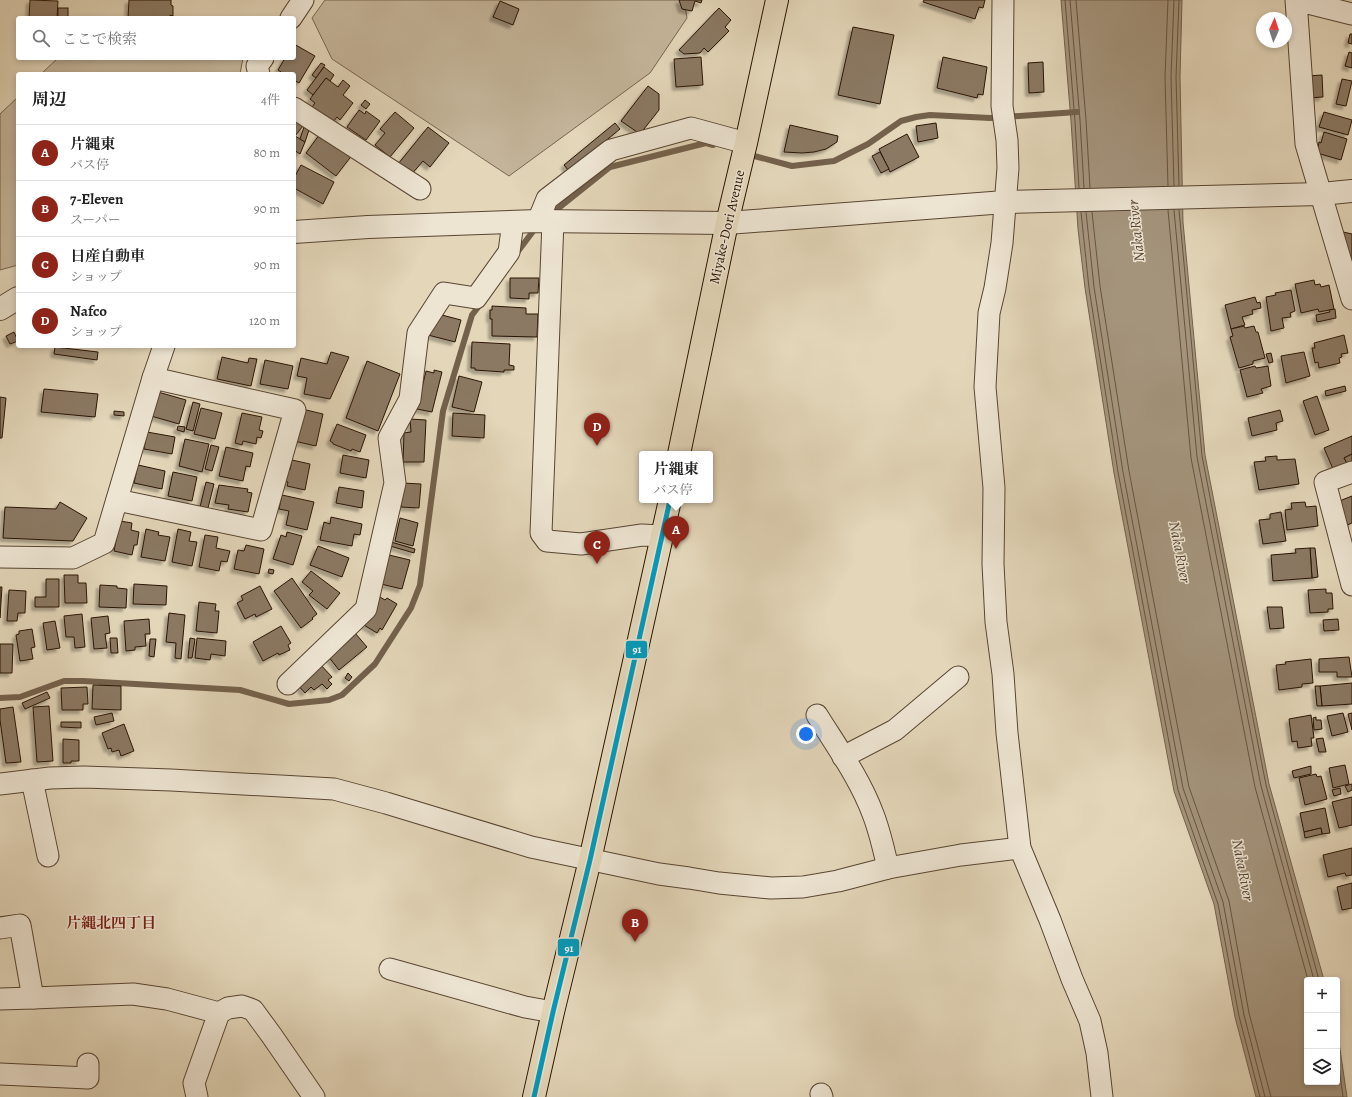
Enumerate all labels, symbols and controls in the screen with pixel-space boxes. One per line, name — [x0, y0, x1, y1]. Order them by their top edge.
north arrow — [1256, 12, 1292, 48]
search box — [16, 16, 296, 60]
icon: search — [30, 27, 52, 49]
text: ここで検索 — [62, 29, 137, 49]
text: 周辺 — [32, 88, 66, 111]
text: 4件 — [261, 91, 280, 108]
text: 片縄東 — [70, 134, 115, 154]
text: A — [41, 144, 49, 161]
text: 80 m — [253, 144, 280, 161]
text: バス停 — [70, 156, 109, 173]
street label: Miyake-Dori Avenue — [705, 168, 749, 286]
text: 7-Eleven — [70, 189, 123, 209]
water label: Naka River — [1123, 198, 1149, 263]
text: B — [41, 200, 49, 217]
text: 90 m — [254, 200, 280, 217]
text: スーパー — [70, 211, 121, 228]
text: 日産自動車 — [70, 246, 145, 266]
text: C — [41, 256, 49, 273]
text: 90 m — [254, 256, 280, 273]
text: ショップ — [70, 268, 122, 285]
text: Nafco — [70, 301, 107, 321]
text: D — [40, 312, 50, 329]
text: 120 m — [249, 312, 280, 329]
text: ショップ — [70, 323, 122, 340]
pin: D — [584, 413, 610, 446]
popup — [639, 451, 713, 503]
text: 片縄東 — [653, 459, 699, 479]
text: バス停 — [653, 481, 693, 498]
pin: A — [663, 516, 689, 549]
water label: Naka River — [1164, 520, 1196, 585]
pin: C — [584, 531, 610, 564]
line badge: 91 — [625, 640, 648, 659]
text: 91 — [632, 642, 642, 657]
your location — [796, 724, 816, 744]
water label: Naka River — [1227, 838, 1259, 903]
pin: B — [622, 909, 648, 942]
district label: 片縄北四丁目 — [66, 913, 156, 933]
line badge: 91 — [557, 938, 580, 957]
text: 91 — [564, 941, 574, 956]
map controls — [1304, 977, 1340, 1085]
button: + — [1304, 977, 1340, 1013]
button: − — [1304, 1013, 1340, 1049]
button: layers — [1304, 1049, 1340, 1085]

